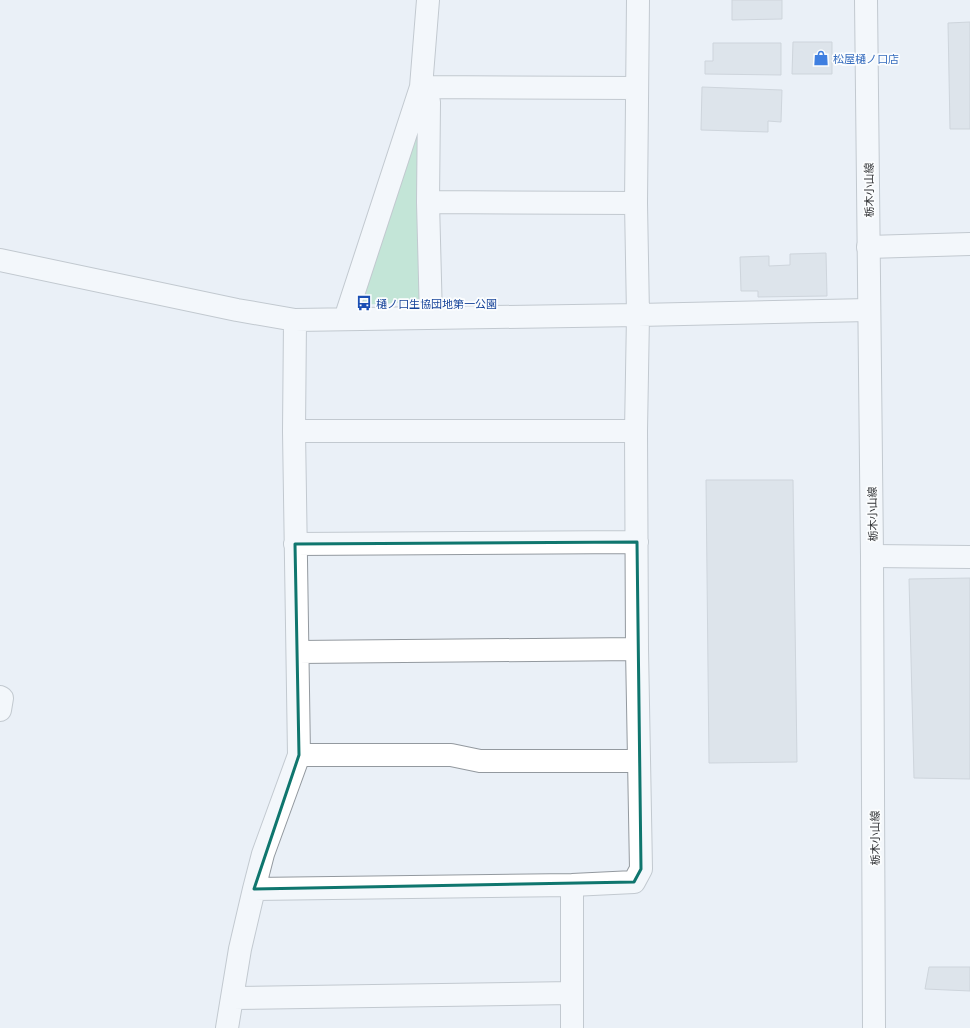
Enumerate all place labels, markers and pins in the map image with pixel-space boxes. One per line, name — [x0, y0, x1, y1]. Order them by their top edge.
shop icon: 松屋樋ノ口店 — [812, 49, 830, 67]
place label: 松屋樋ノ口店 — [833, 51, 899, 66]
bus stop icon: 樋ノ口生協団地第一公園 — [355, 294, 373, 312]
place label: 樋ノ口生協団地第一公園 — [376, 296, 497, 311]

